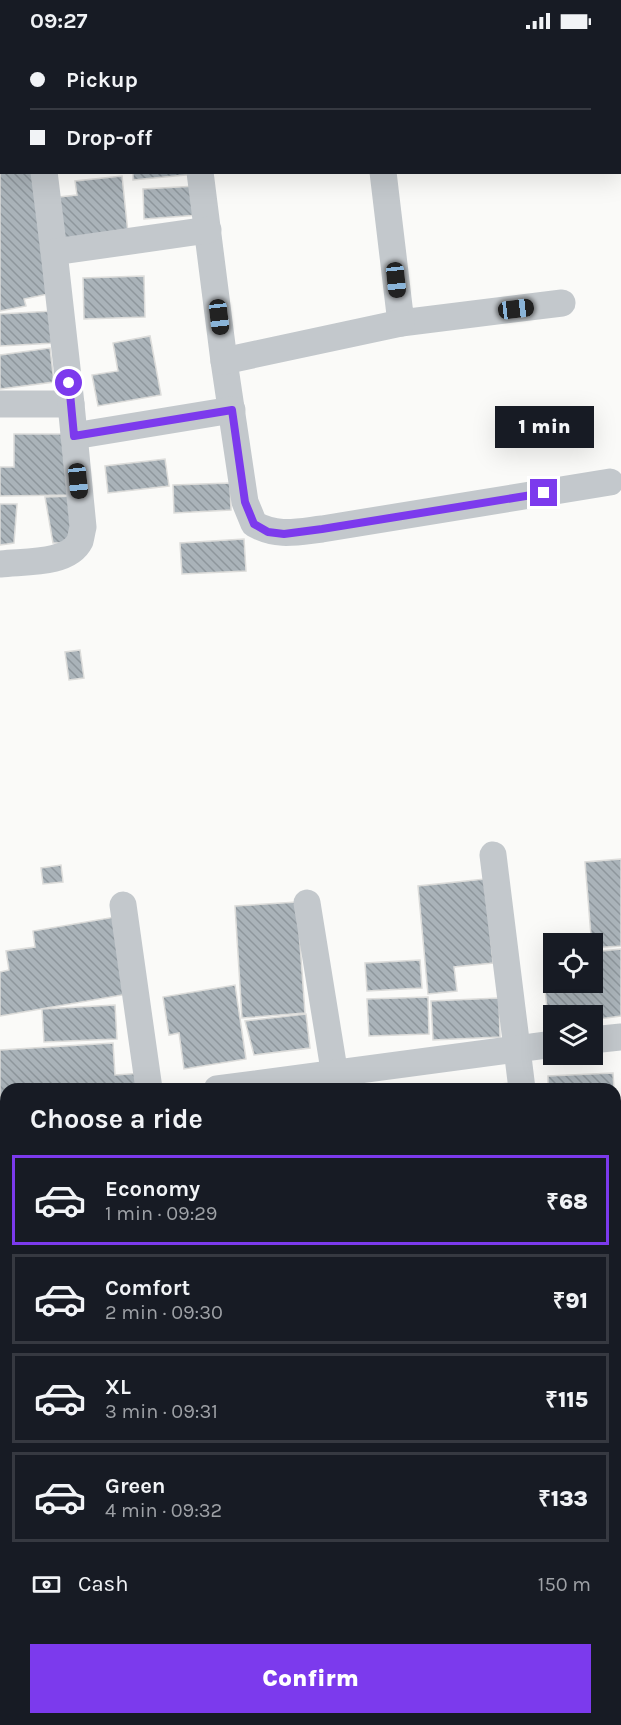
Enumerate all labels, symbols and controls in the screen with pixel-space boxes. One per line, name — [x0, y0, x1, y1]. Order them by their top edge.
text: 09:27 — [30, 8, 88, 34]
text: Pickup — [66, 67, 138, 93]
text: Drop-off — [66, 125, 152, 151]
car — [385, 261, 407, 299]
car — [208, 298, 230, 336]
car — [497, 298, 535, 320]
route start — [55, 369, 82, 396]
callout: 1 min — [494, 406, 594, 448]
text: 1 min — [518, 415, 571, 438]
car — [67, 462, 89, 500]
route end — [530, 479, 557, 506]
map controls — [543, 933, 603, 1065]
button: locate — [543, 933, 603, 993]
button: layers — [543, 1005, 603, 1065]
text: Choose a ride — [30, 1103, 203, 1135]
icon: car — [33, 1173, 87, 1227]
text: Economy — [105, 1176, 200, 1202]
text: ₹68 — [546, 1189, 588, 1215]
text: 1 min · 09:29 — [105, 1202, 217, 1225]
icon: car — [33, 1272, 87, 1326]
text: Comfort — [105, 1275, 190, 1301]
text: ₹91 — [553, 1288, 588, 1314]
text: 2 min · 09:30 — [105, 1301, 223, 1324]
icon: car — [33, 1371, 87, 1425]
text: XL — [105, 1374, 131, 1400]
text: ₹115 — [545, 1387, 588, 1413]
text: 3 min · 09:31 — [105, 1400, 218, 1423]
icon: car — [33, 1470, 87, 1524]
text: Green — [105, 1473, 166, 1499]
text: ₹133 — [538, 1486, 588, 1512]
text: 4 min · 09:32 — [105, 1499, 222, 1522]
icon: cash — [30, 1568, 63, 1601]
text: Cash — [78, 1571, 128, 1597]
text: 150 m — [538, 1573, 591, 1596]
button: Confirm — [30, 1644, 591, 1713]

